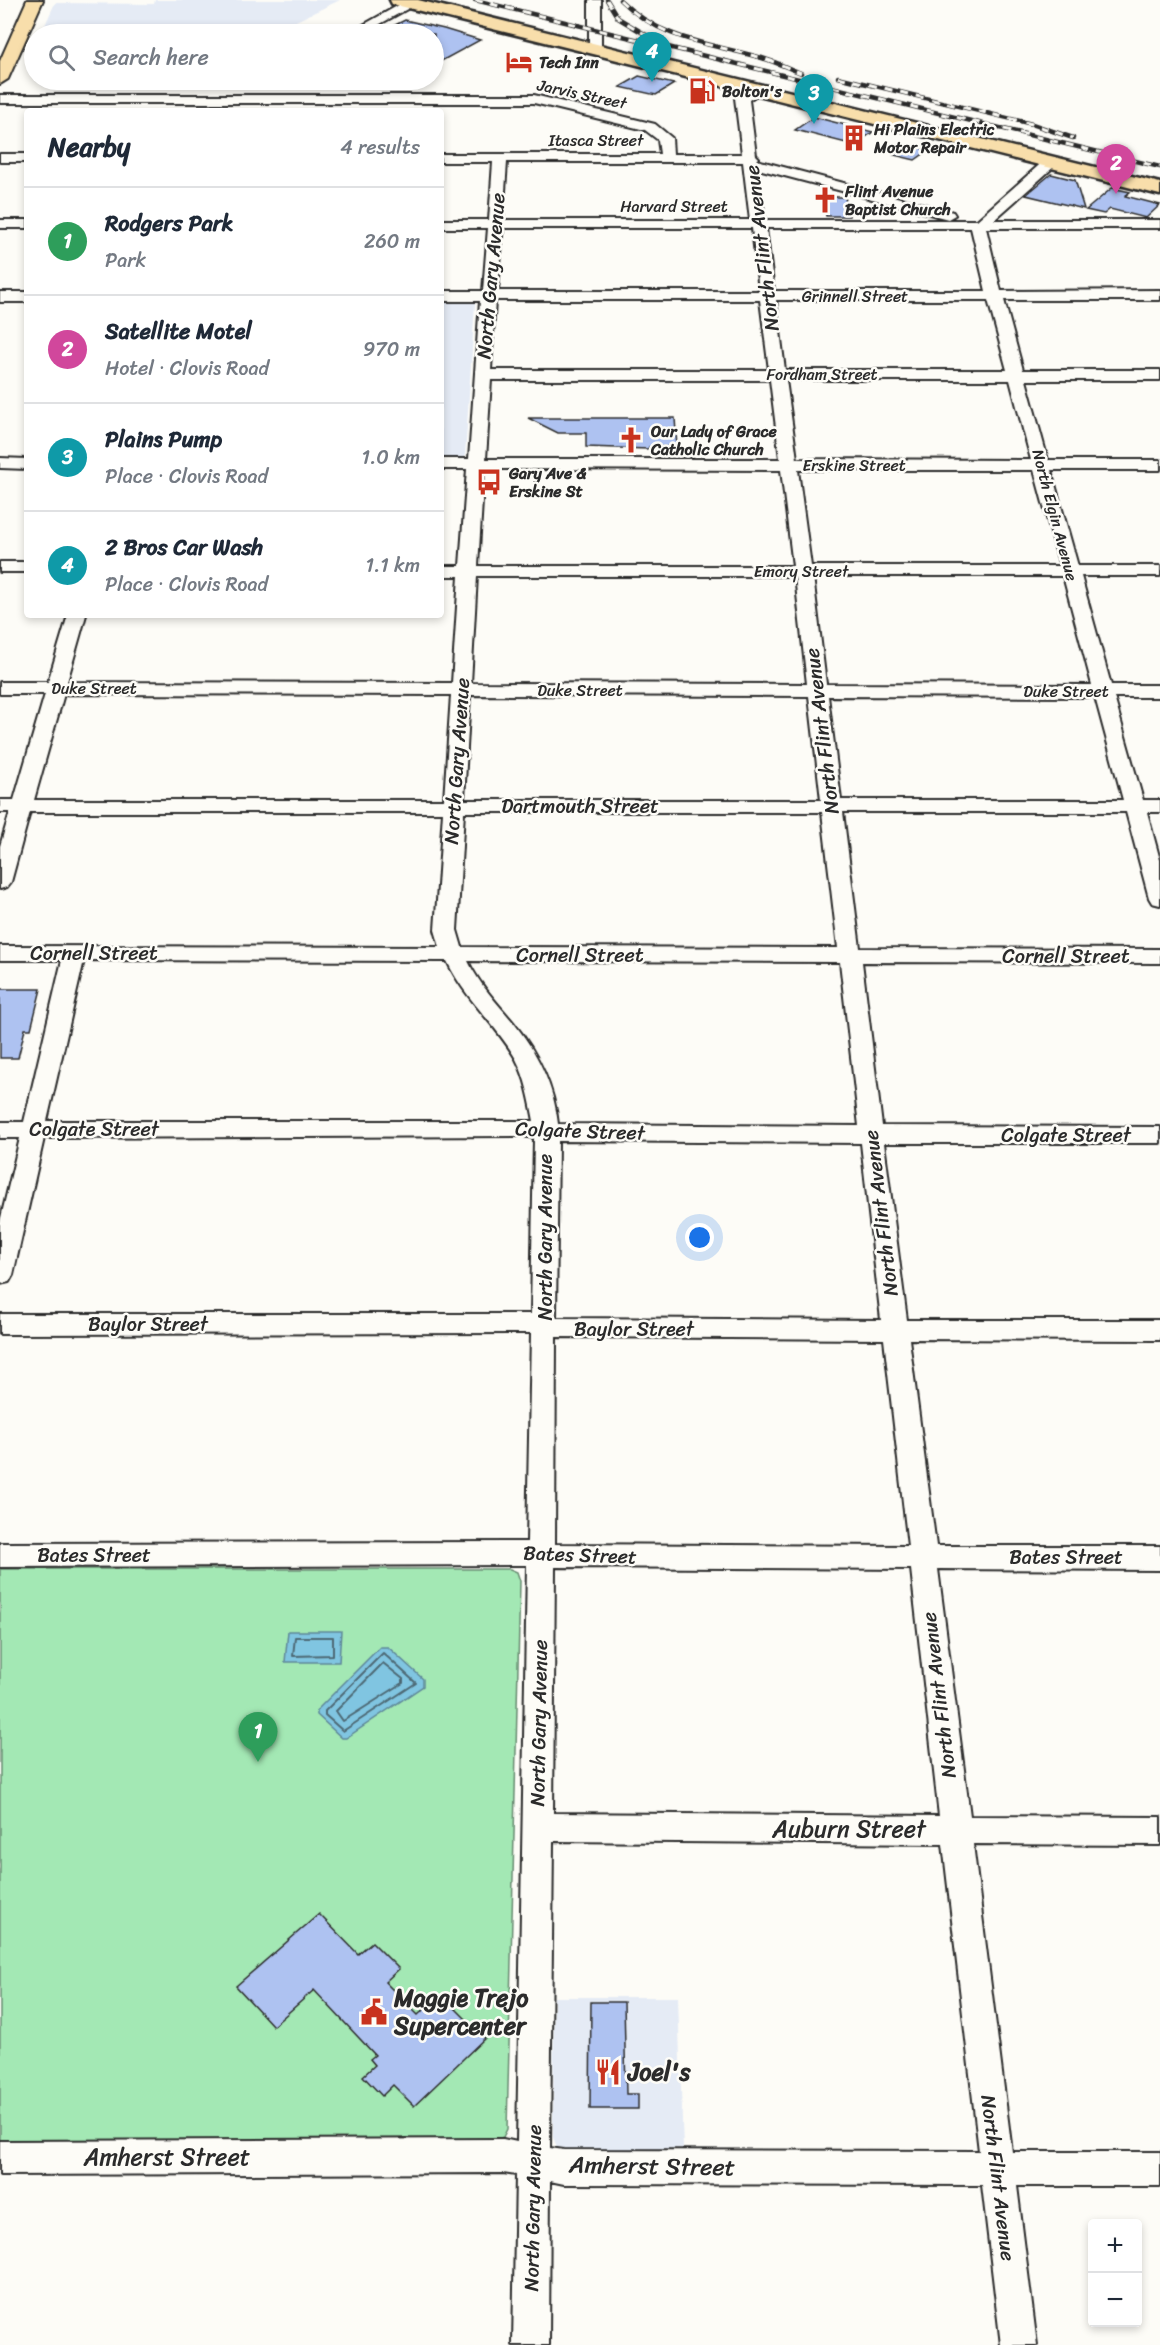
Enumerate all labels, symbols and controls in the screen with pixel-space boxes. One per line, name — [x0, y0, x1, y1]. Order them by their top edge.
search box — [24, 24, 444, 90]
pin: 4 — [632, 32, 672, 82]
text: Search here — [93, 38, 209, 77]
icon: search — [45, 41, 78, 74]
hotel icon: Tech Inn — [504, 47, 534, 77]
place label: Tech Inn — [539, 48, 599, 77]
street label: Jarvis Street — [534, 70, 630, 118]
pin: 3 — [794, 74, 834, 124]
fuel station icon: Bolton's — [687, 76, 717, 106]
place label: Bolton's — [722, 77, 783, 106]
place label: Hi Plains Electric Motor Repair — [873, 115, 995, 162]
building icon: Hi Plains Electric Motor Repair — [839, 123, 869, 153]
text: Nearby — [48, 124, 130, 170]
street label: Itasca Street — [548, 126, 644, 155]
text: 4 results — [340, 130, 420, 165]
pin: 2 — [1096, 144, 1136, 194]
street label: North Flint Avenue — [734, 163, 790, 333]
place label: Flint Avenue Baptist Church — [844, 177, 951, 224]
church icon: Flint Avenue Baptist Church — [810, 185, 840, 215]
street label: North Gary Avenue — [466, 191, 516, 361]
street label: Harvard Street — [620, 192, 728, 221]
text: Rodgers Park — [105, 204, 234, 243]
text: 1 — [63, 224, 72, 259]
text: 260 m — [364, 224, 420, 259]
text: Park — [105, 243, 146, 278]
street label: Grinnell Street — [802, 282, 908, 311]
text: Satellite Motel — [105, 312, 252, 351]
text: 2 — [62, 332, 73, 367]
text: 970 m — [363, 332, 420, 367]
text: Hotel · Clovis Road — [105, 351, 269, 386]
street label: Fordham Street — [766, 360, 878, 389]
place label: Our Lady of Grace Catholic Church — [650, 417, 778, 464]
text: Plains Pump — [105, 420, 222, 459]
church icon: Our Lady of Grace Catholic Church — [616, 425, 646, 455]
text: 3 — [62, 440, 73, 475]
text: 1.0 km — [362, 440, 420, 475]
street label: North Elgin Avenue — [1023, 446, 1087, 584]
street label: Erskine Street — [802, 451, 906, 480]
text: Place · Clovis Road — [105, 459, 268, 494]
place label: Gary Ave & Erskine St — [508, 459, 587, 506]
bus stop icon: Gary Ave & Erskine St — [474, 467, 504, 497]
text: 2 Bros Car Wash — [105, 528, 263, 567]
text: 4 — [61, 548, 74, 583]
text: 1.1 km — [366, 548, 420, 583]
street label: Emory Street — [754, 557, 849, 586]
text: Place · Clovis Road — [105, 567, 268, 602]
street label: North Flint Avenue — [794, 646, 850, 816]
street label: Duke Street — [51, 674, 137, 703]
street label: Duke Street — [537, 676, 623, 705]
street label: North Gary Avenue — [434, 677, 480, 845]
street label: Duke Street — [1023, 677, 1109, 706]
street label: Dartmouth Street — [501, 789, 659, 824]
street label: Cornell Street — [30, 936, 158, 971]
street label: Cornell Street — [516, 938, 644, 973]
street label: Cornell Street — [1002, 939, 1130, 974]
street label: Colgate Street — [515, 1111, 646, 1151]
street label: Colgate Street — [29, 1112, 160, 1147]
street label: Colgate Street — [1001, 1118, 1132, 1153]
street label: North Flint Avenue — [853, 1128, 909, 1298]
street label: North Gary Avenue — [528, 1154, 563, 1320]
your location — [685, 1223, 714, 1252]
street label: Baylor Street — [88, 1307, 209, 1342]
street label: Baylor Street — [574, 1312, 695, 1347]
street label: Bates Street — [523, 1536, 638, 1574]
street label: Bates Street — [37, 1538, 151, 1573]
street label: Bates Street — [1009, 1540, 1123, 1575]
street label: North Flint Avenue — [911, 1610, 967, 1780]
street label: North Gary Avenue — [520, 1639, 558, 1807]
pin: 1 — [238, 1712, 278, 1762]
street label: Auburn Street — [771, 1808, 927, 1850]
place label: Maggie Trejo Supercenter — [393, 1977, 529, 2047]
public building icon: Maggie Trejo Supercenter — [359, 1997, 389, 2027]
place label: Joel's — [626, 2051, 692, 2093]
restaurant icon: Joel's — [593, 2057, 623, 2087]
street label: North Flint Avenue — [970, 2093, 1026, 2263]
street label: North Gary Avenue — [514, 2124, 552, 2292]
street label: Amherst Street — [83, 2136, 250, 2178]
street label: Amherst Street — [567, 2144, 736, 2188]
map controls — [1088, 2219, 1142, 2327]
button: + — [1088, 2219, 1142, 2273]
button: − — [1088, 2273, 1142, 2327]

